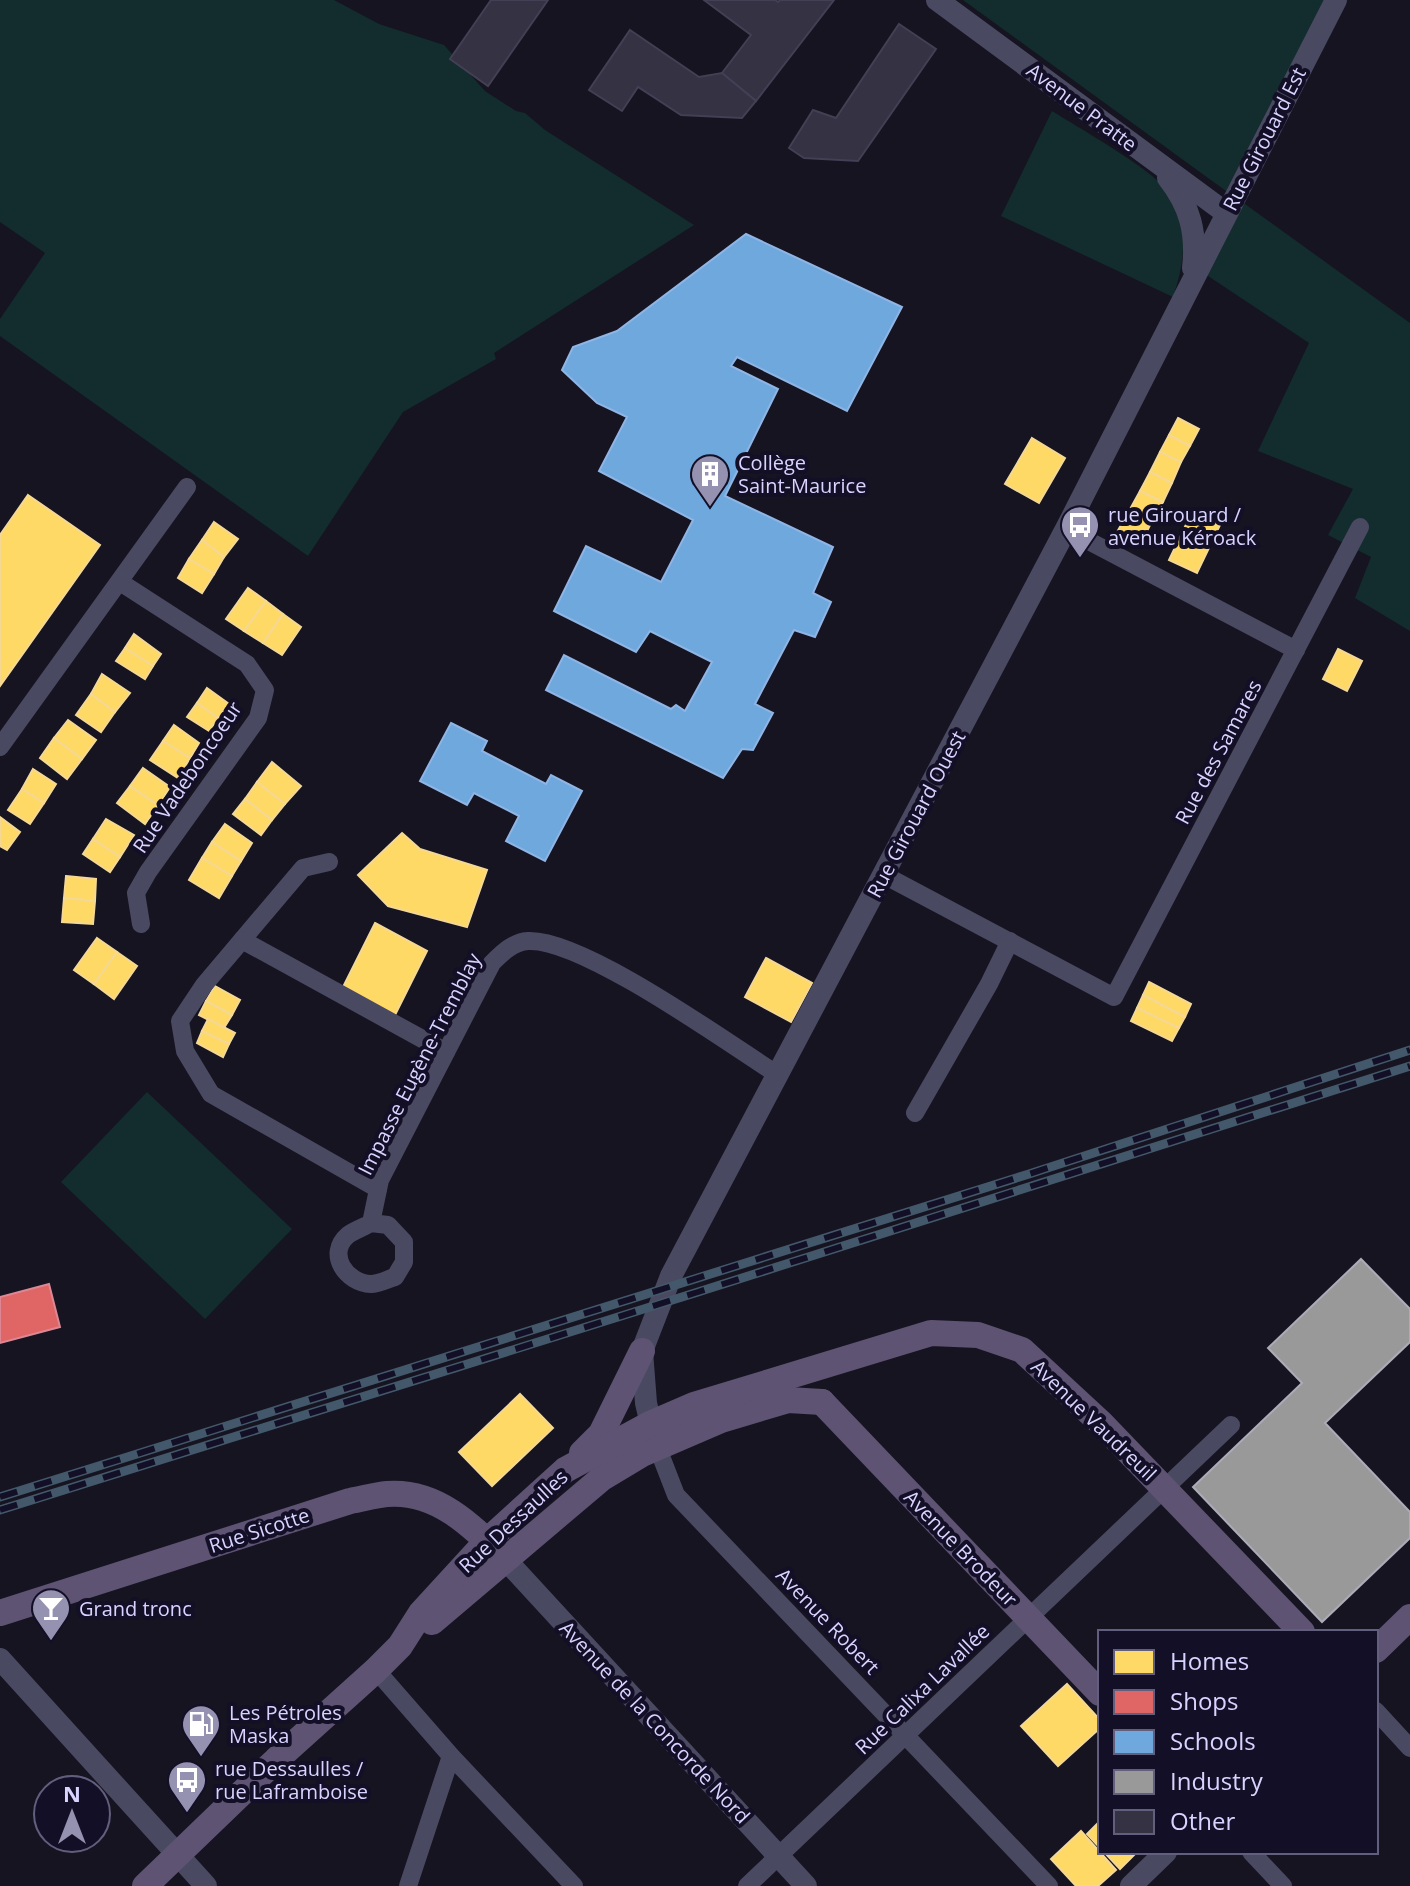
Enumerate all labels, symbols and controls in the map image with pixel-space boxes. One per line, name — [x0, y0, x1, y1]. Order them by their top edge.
street label: Avenue Pratte — [1021, 57, 1143, 157]
street label: Rue Girouard Est — [1216, 63, 1312, 215]
place label: Collège Saint-Maurice — [738, 449, 866, 499]
building icon: Collège Saint-Maurice — [689, 453, 731, 508]
place label: rue Girouard / avenue Kéroack — [1108, 501, 1257, 551]
bus stop icon: rue Girouard / avenue Kéroack — [1059, 504, 1101, 559]
street label: Rue des Samares — [1169, 675, 1267, 829]
street label: Rue Vadeboncoeur — [126, 696, 248, 858]
street label: Rue Girouard Ouest — [861, 726, 971, 902]
street label: Impasse Eugène-Tremblay — [351, 948, 487, 1180]
street label: Avenue Vaudreuil — [1026, 1353, 1162, 1487]
street label: Rue Dessaulles — [453, 1463, 573, 1579]
street label: Avenue Brodeur — [899, 1484, 1023, 1612]
street label: Rue Sicotte — [205, 1501, 313, 1559]
street label: Avenue Robert — [770, 1562, 886, 1680]
bar icon: Grand tronc — [30, 1587, 72, 1642]
place label: Grand tronc — [79, 1595, 192, 1622]
street label: Avenue de la Concorde Nord — [554, 1615, 756, 1829]
street label: Rue Calixa Lavallée — [849, 1618, 995, 1760]
legend — [1098, 1630, 1378, 1854]
text: Homes — [1170, 1644, 1249, 1677]
text: Shops — [1170, 1684, 1238, 1717]
place label: Les Pétroles Maska — [229, 1699, 342, 1749]
fuel station icon: Les Pétroles Maska — [180, 1703, 222, 1758]
text: Schools — [1170, 1724, 1256, 1757]
place label: rue Dessaulles / rue Laframboise — [215, 1755, 368, 1805]
bus stop icon: rue Dessaulles / rue Laframboise — [166, 1759, 208, 1814]
text: Industry — [1170, 1764, 1264, 1797]
north arrow — [32, 1774, 112, 1854]
text: N — [63, 1778, 81, 1808]
text: Other — [1170, 1804, 1235, 1837]

